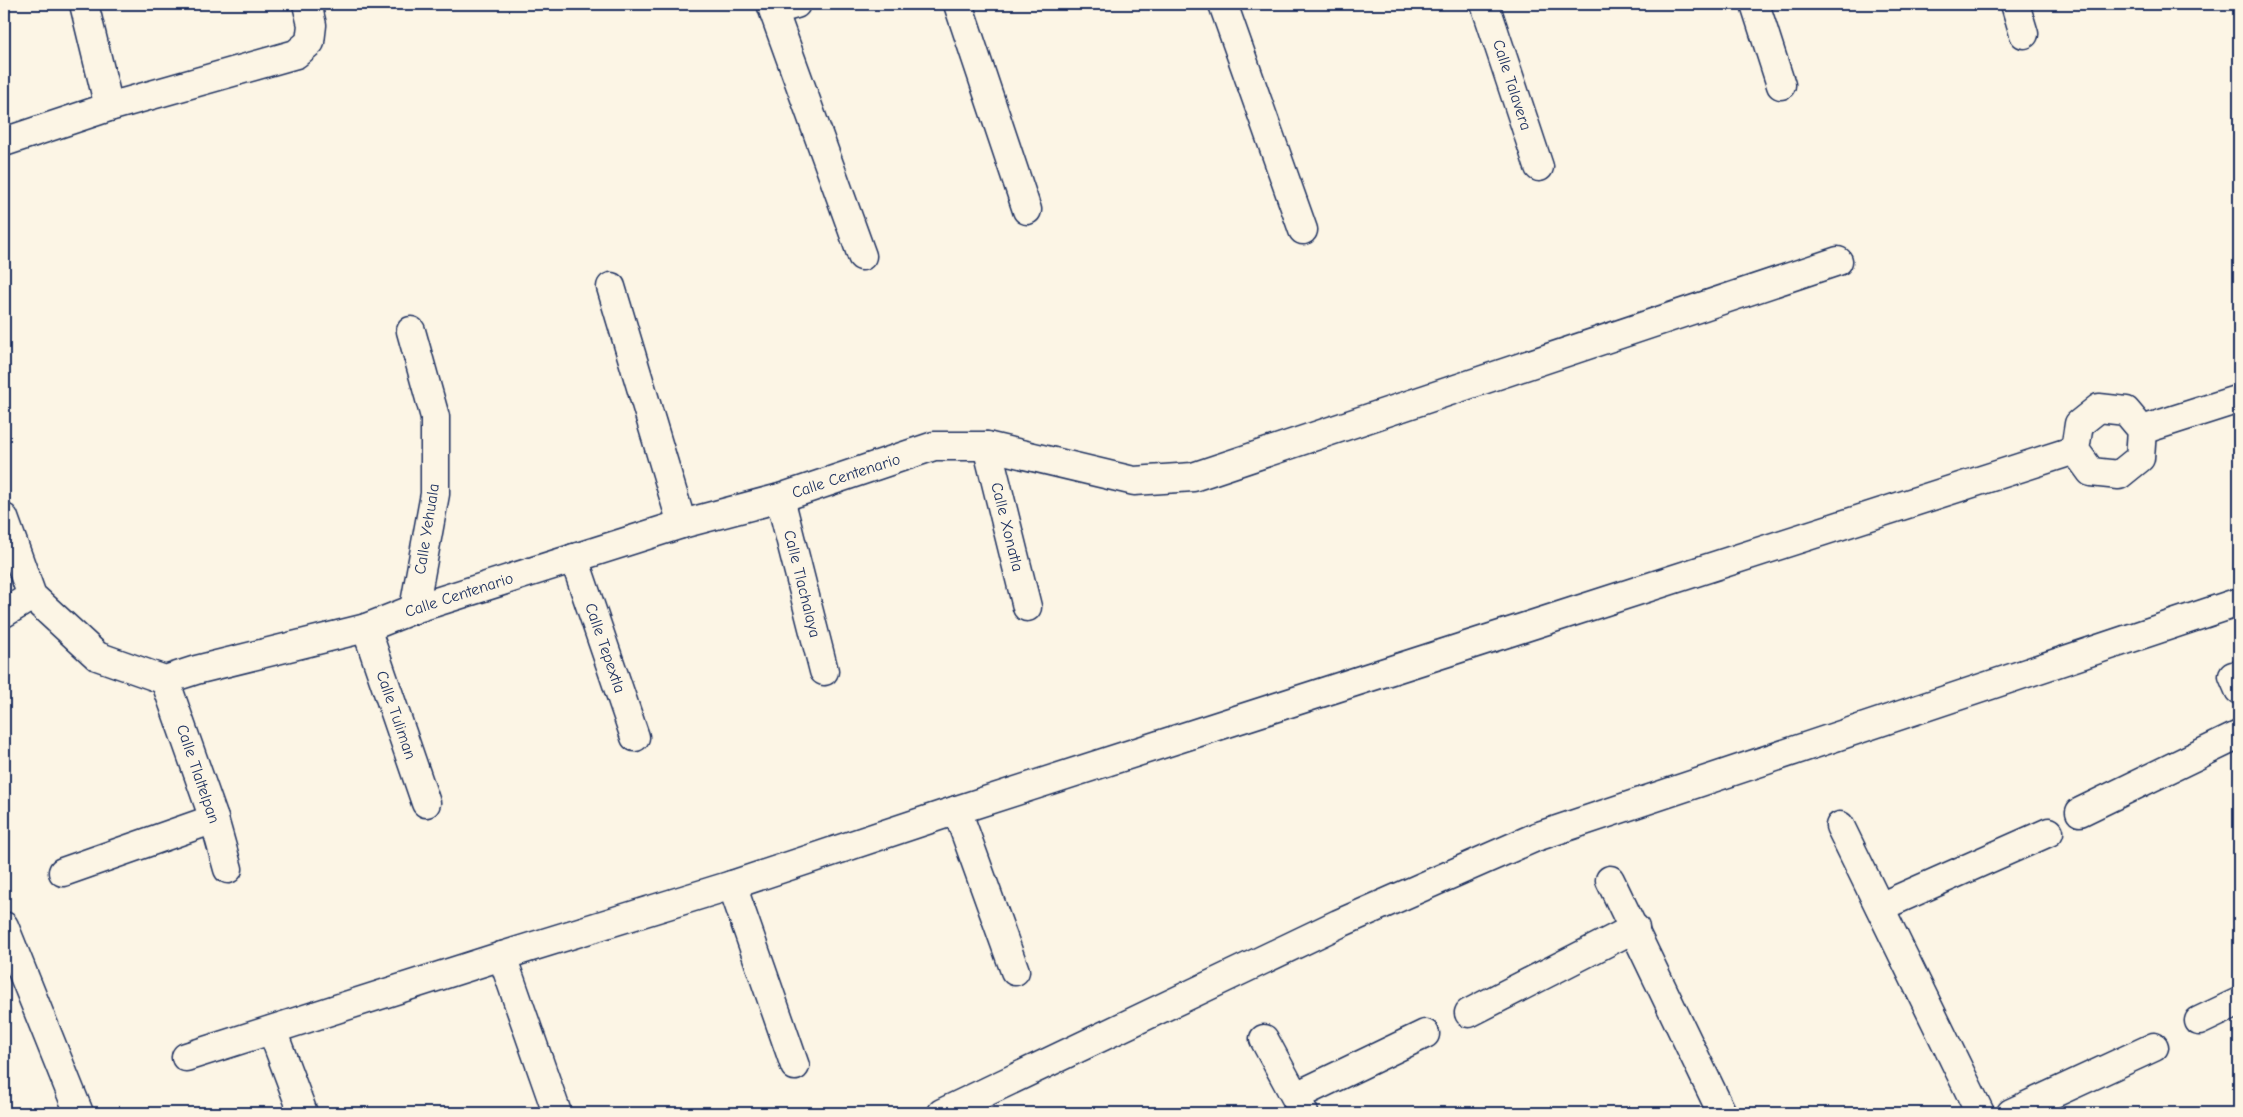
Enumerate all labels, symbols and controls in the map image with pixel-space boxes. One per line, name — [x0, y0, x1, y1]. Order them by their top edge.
street label: Calle Talavera — [1489, 38, 1535, 132]
street label: Calle Centenario — [790, 450, 902, 502]
street label: Calle Xonatla — [987, 481, 1027, 573]
street label: Calle Yehuala — [411, 482, 443, 576]
street label: Calle Tlachalaya — [780, 528, 824, 640]
street label: Calle Centenario — [403, 569, 515, 621]
street label: Calle Tepextla — [581, 601, 629, 695]
street label: Calle Tuliman — [372, 668, 420, 762]
street label: Calle Tlaltelpan — [173, 722, 223, 826]

